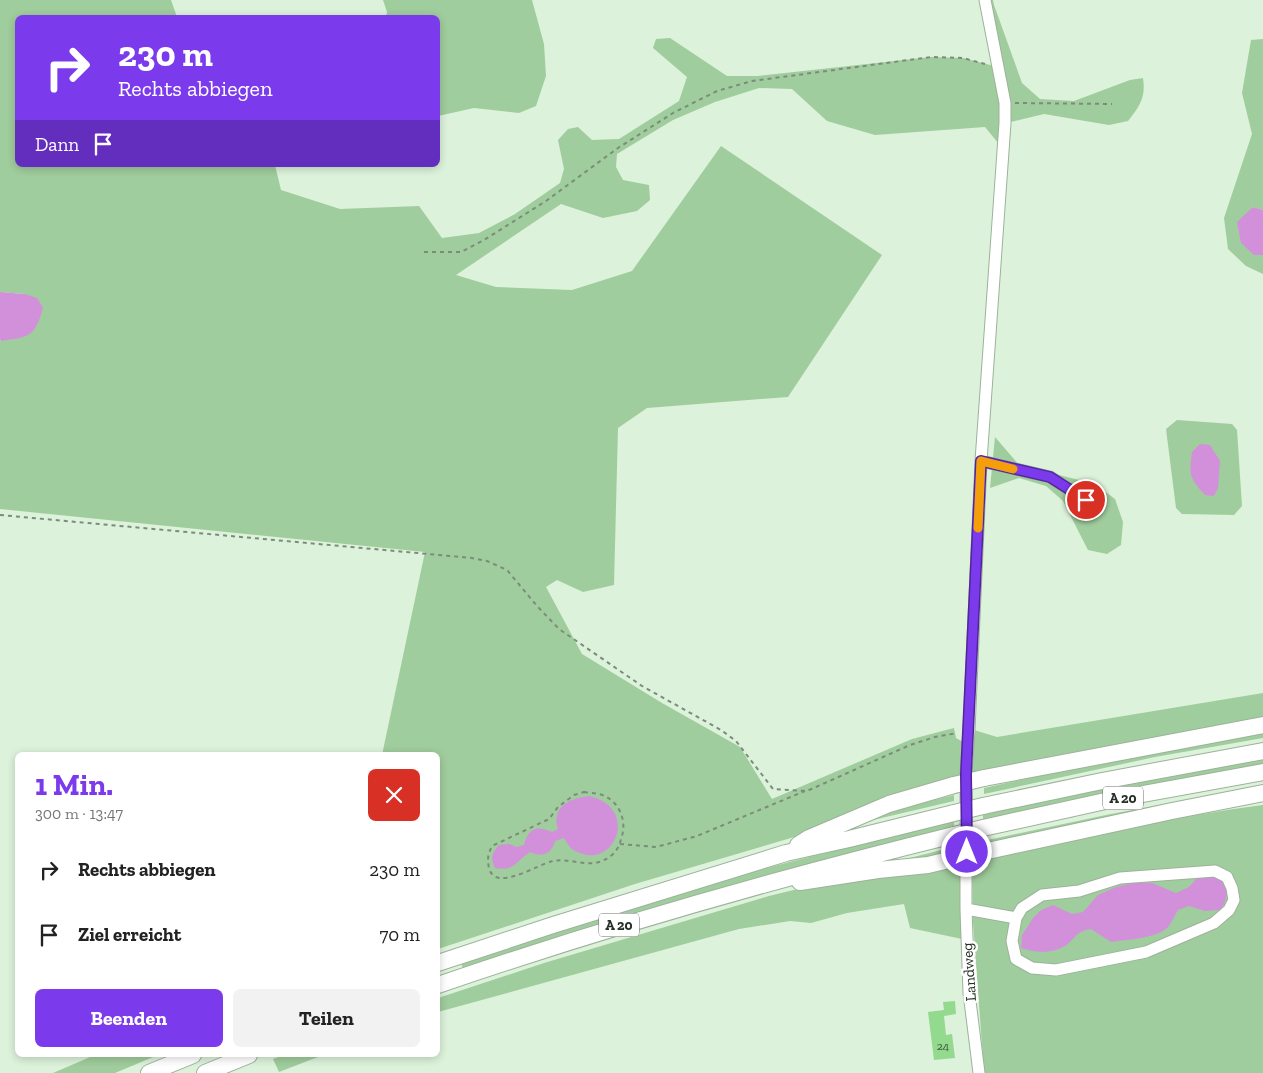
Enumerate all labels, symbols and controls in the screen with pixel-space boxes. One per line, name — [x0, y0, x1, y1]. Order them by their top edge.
text: 230 m — [118, 33, 213, 75]
icon: right — [35, 35, 100, 100]
text: Rechts abbiegen — [118, 75, 273, 102]
icon: arrive — [89, 130, 117, 158]
text: Dann — [35, 133, 79, 156]
pin — [1065, 479, 1107, 521]
icon: arrive — [1072, 486, 1100, 514]
text: 1 Min. — [35, 767, 113, 803]
button: close — [368, 769, 420, 821]
road number: A 20 — [1103, 786, 1143, 810]
text: 300 m · 13:47 — [35, 804, 123, 823]
position arrow — [940, 825, 992, 877]
icon: right — [35, 856, 63, 884]
text: Rechts abbiegen — [78, 858, 216, 881]
text: 230 m — [369, 858, 420, 881]
road number: A 20 — [599, 914, 639, 936]
icon: arrive — [35, 921, 63, 949]
text: Ziel erreicht — [78, 923, 181, 946]
text: 70 m — [379, 923, 420, 946]
street label: Landweg — [958, 942, 980, 1002]
button: Beenden — [35, 989, 223, 1047]
button: Teilen — [233, 989, 420, 1047]
house number: 24 — [937, 1039, 950, 1053]

